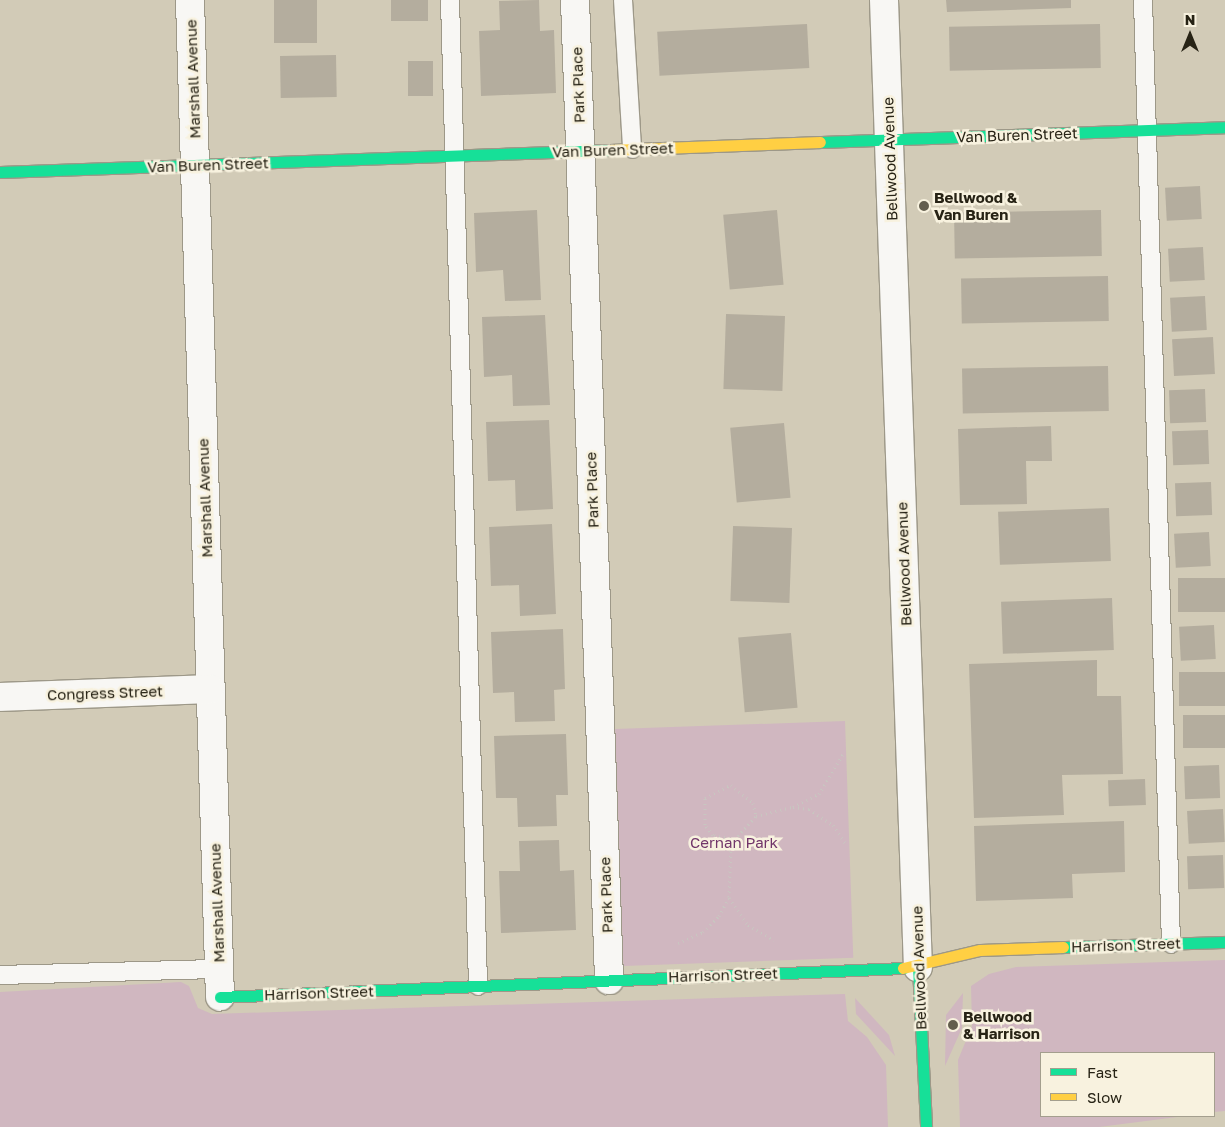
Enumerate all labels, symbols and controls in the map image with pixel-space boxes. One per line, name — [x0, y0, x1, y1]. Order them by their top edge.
north arrow — [1165, 10, 1215, 60]
text: N — [1185, 11, 1195, 28]
street label: Marshall Avenue — [182, 19, 204, 139]
street label: Park Place — [568, 47, 588, 123]
street label: Bellwood Avenue — [879, 97, 901, 221]
street label: Van Buren Street — [956, 124, 1078, 146]
street label: Van Buren Street — [552, 139, 674, 161]
street label: Van Buren Street — [147, 154, 269, 176]
place label: Bellwood & Van Buren — [934, 188, 1017, 223]
marker: Bellwood & Van Buren — [918, 200, 930, 212]
street label: Marshall Avenue — [194, 438, 216, 558]
street label: Park Place — [582, 452, 602, 528]
street label: Bellwood Avenue — [893, 502, 915, 626]
street label: Congress Street — [47, 682, 163, 704]
park label: Cernan Park — [690, 834, 778, 852]
street label: Marshall Avenue — [206, 843, 228, 963]
street label: Park Place — [596, 857, 616, 933]
street label: Bellwood Avenue — [908, 906, 930, 1030]
street label: Harrison Street — [1071, 934, 1181, 956]
street label: Harrison Street — [668, 964, 778, 986]
street label: Harrison Street — [264, 982, 374, 1004]
place label: Bellwood & Harrison — [963, 1007, 1040, 1042]
marker: Bellwood & Harrison — [947, 1019, 959, 1031]
legend — [1040, 1052, 1215, 1117]
text: Fast — [1087, 1063, 1118, 1081]
text: Slow — [1087, 1088, 1122, 1106]

